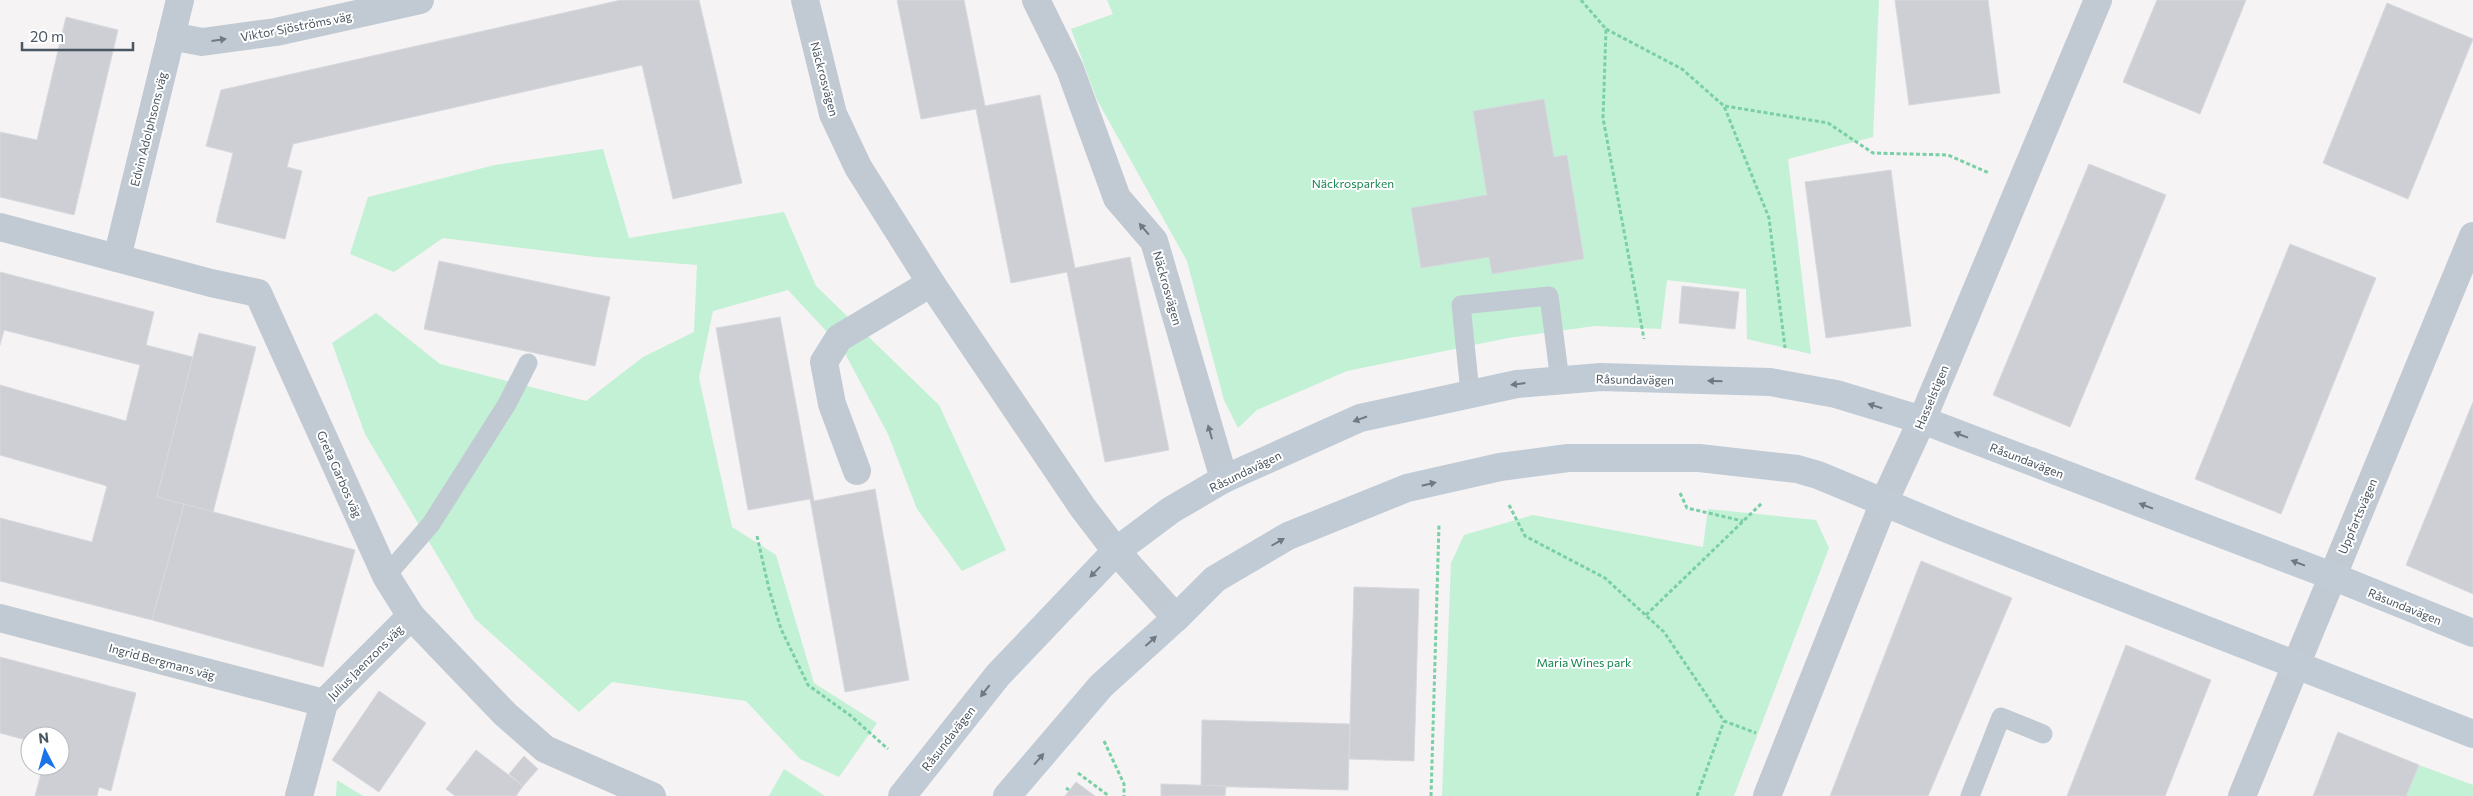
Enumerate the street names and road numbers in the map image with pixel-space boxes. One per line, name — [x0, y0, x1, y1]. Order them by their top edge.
street label: Viktor Sjöströms väg — [239, 8, 353, 44]
street label: Näckrosvägen — [808, 40, 842, 118]
street label: Edvin Adolphsons väg — [127, 70, 169, 188]
street label: Näckrosvägen — [1151, 249, 1185, 327]
street label: Hasselstigen — [1911, 363, 1951, 431]
street label: Råsundavägen — [1596, 371, 1674, 387]
street label: Greta Garbos väg — [315, 428, 366, 520]
street label: Råsundavägen — [1988, 439, 2066, 481]
street label: Råsundavägen — [1207, 448, 1283, 494]
street label: Uppfartsvägen — [2335, 476, 2379, 556]
street label: Råsundavägen — [2366, 585, 2444, 627]
street label: Julius Jaenzons väg — [325, 621, 406, 703]
street label: Ingrid Bergmans väg — [107, 640, 217, 682]
street label: Råsundavägen — [918, 703, 978, 773]

